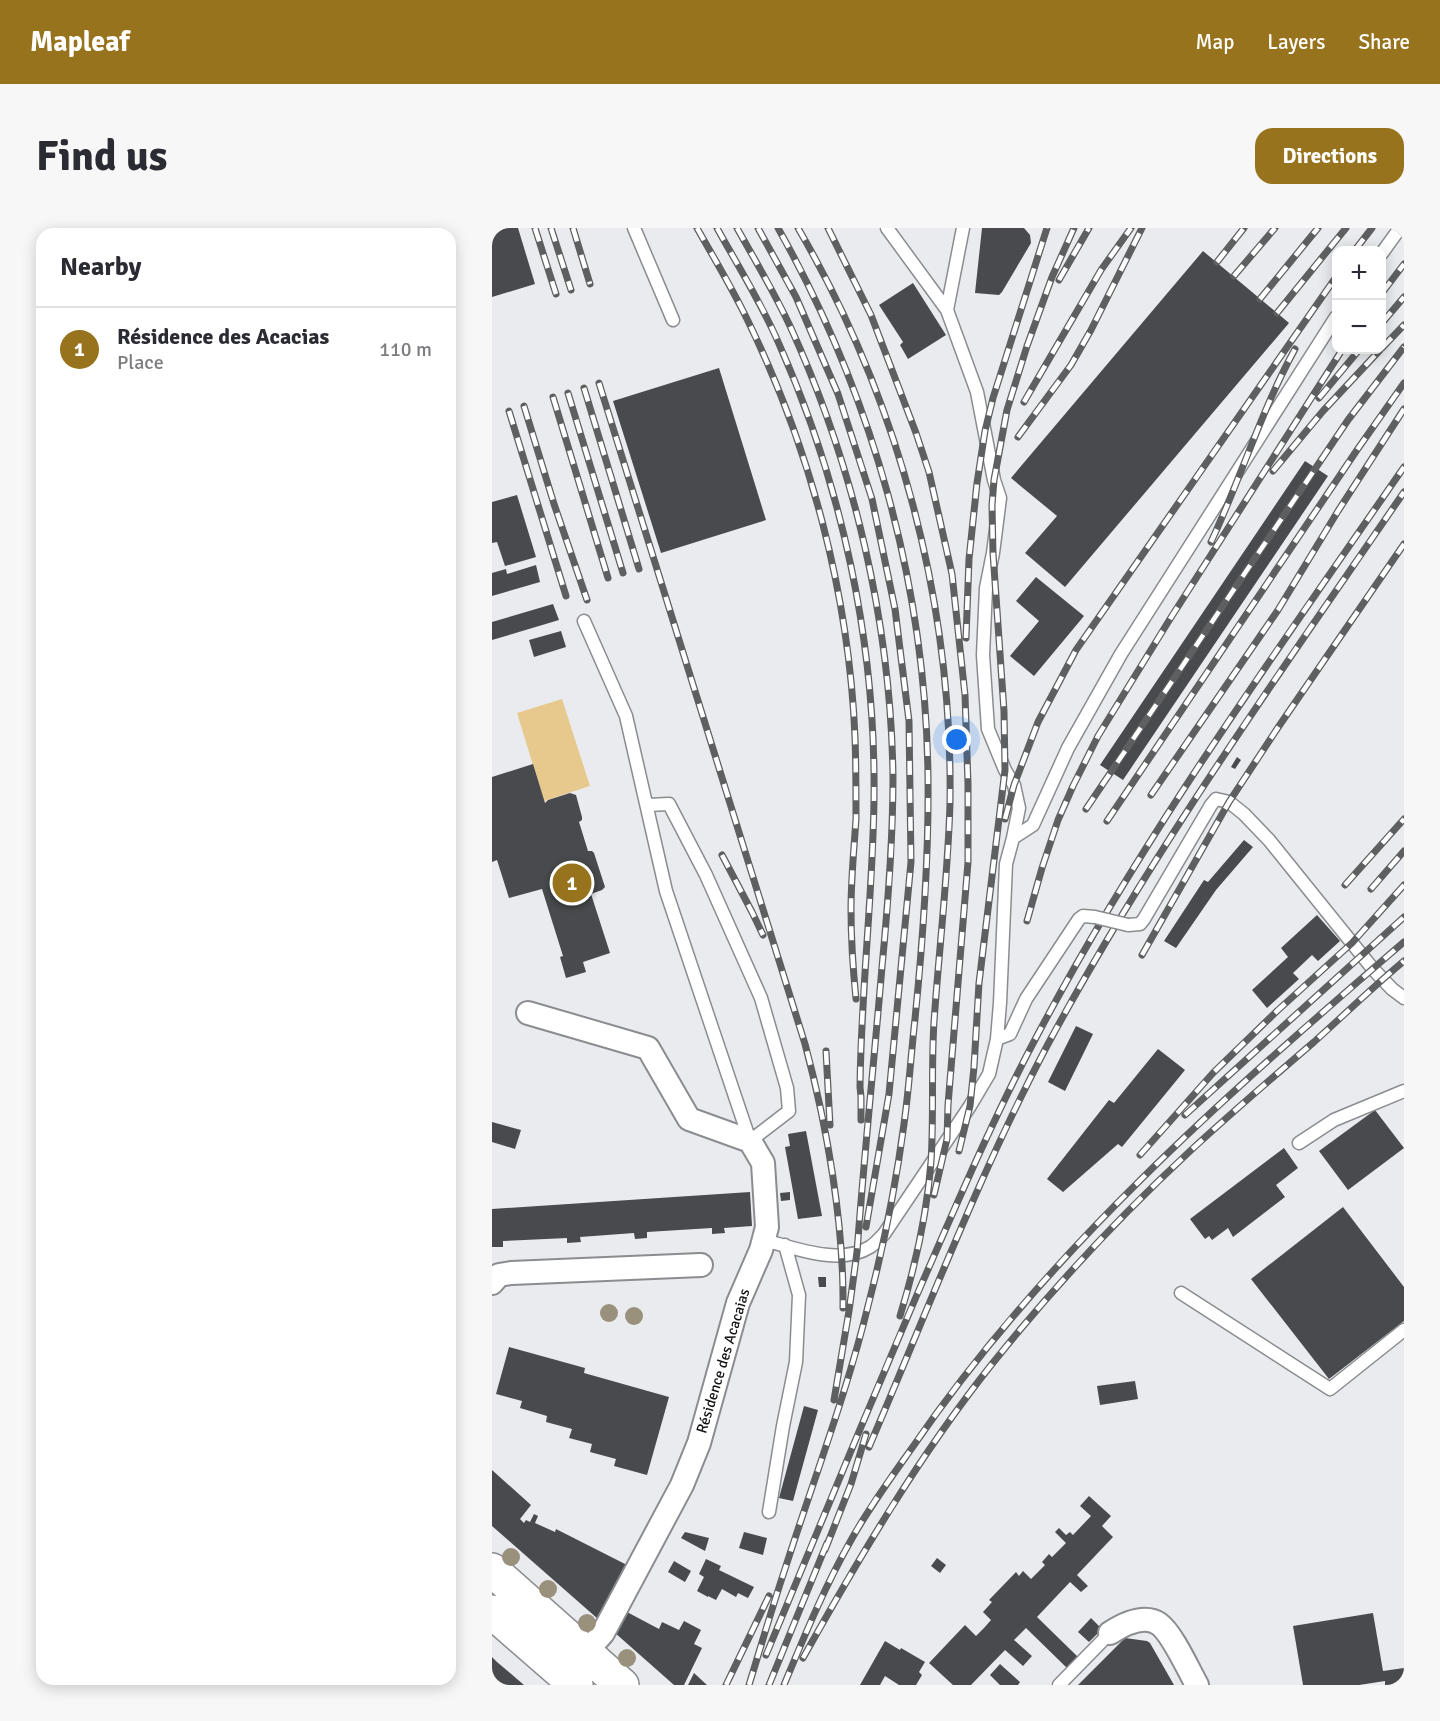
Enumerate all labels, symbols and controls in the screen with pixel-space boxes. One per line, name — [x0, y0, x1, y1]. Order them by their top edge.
text: Mapleaf — [30, 25, 130, 59]
text: Map — [1196, 29, 1234, 55]
text: Layers — [1267, 29, 1325, 55]
text: Share — [1358, 29, 1410, 55]
button: Directions — [1255, 128, 1404, 184]
text: Find us — [36, 131, 167, 182]
map controls — [1332, 246, 1386, 354]
button: + — [1332, 246, 1386, 300]
text: Nearby — [60, 251, 141, 283]
button: − — [1332, 300, 1386, 354]
text: Résidence des Acacias — [117, 323, 329, 350]
text: 1 — [74, 337, 85, 362]
text: 110 m — [379, 337, 432, 362]
text: Place — [117, 350, 164, 375]
your location — [942, 725, 971, 754]
pin: 1 — [552, 860, 592, 906]
street label: Résidence des Acacaias — [692, 1286, 754, 1436]

